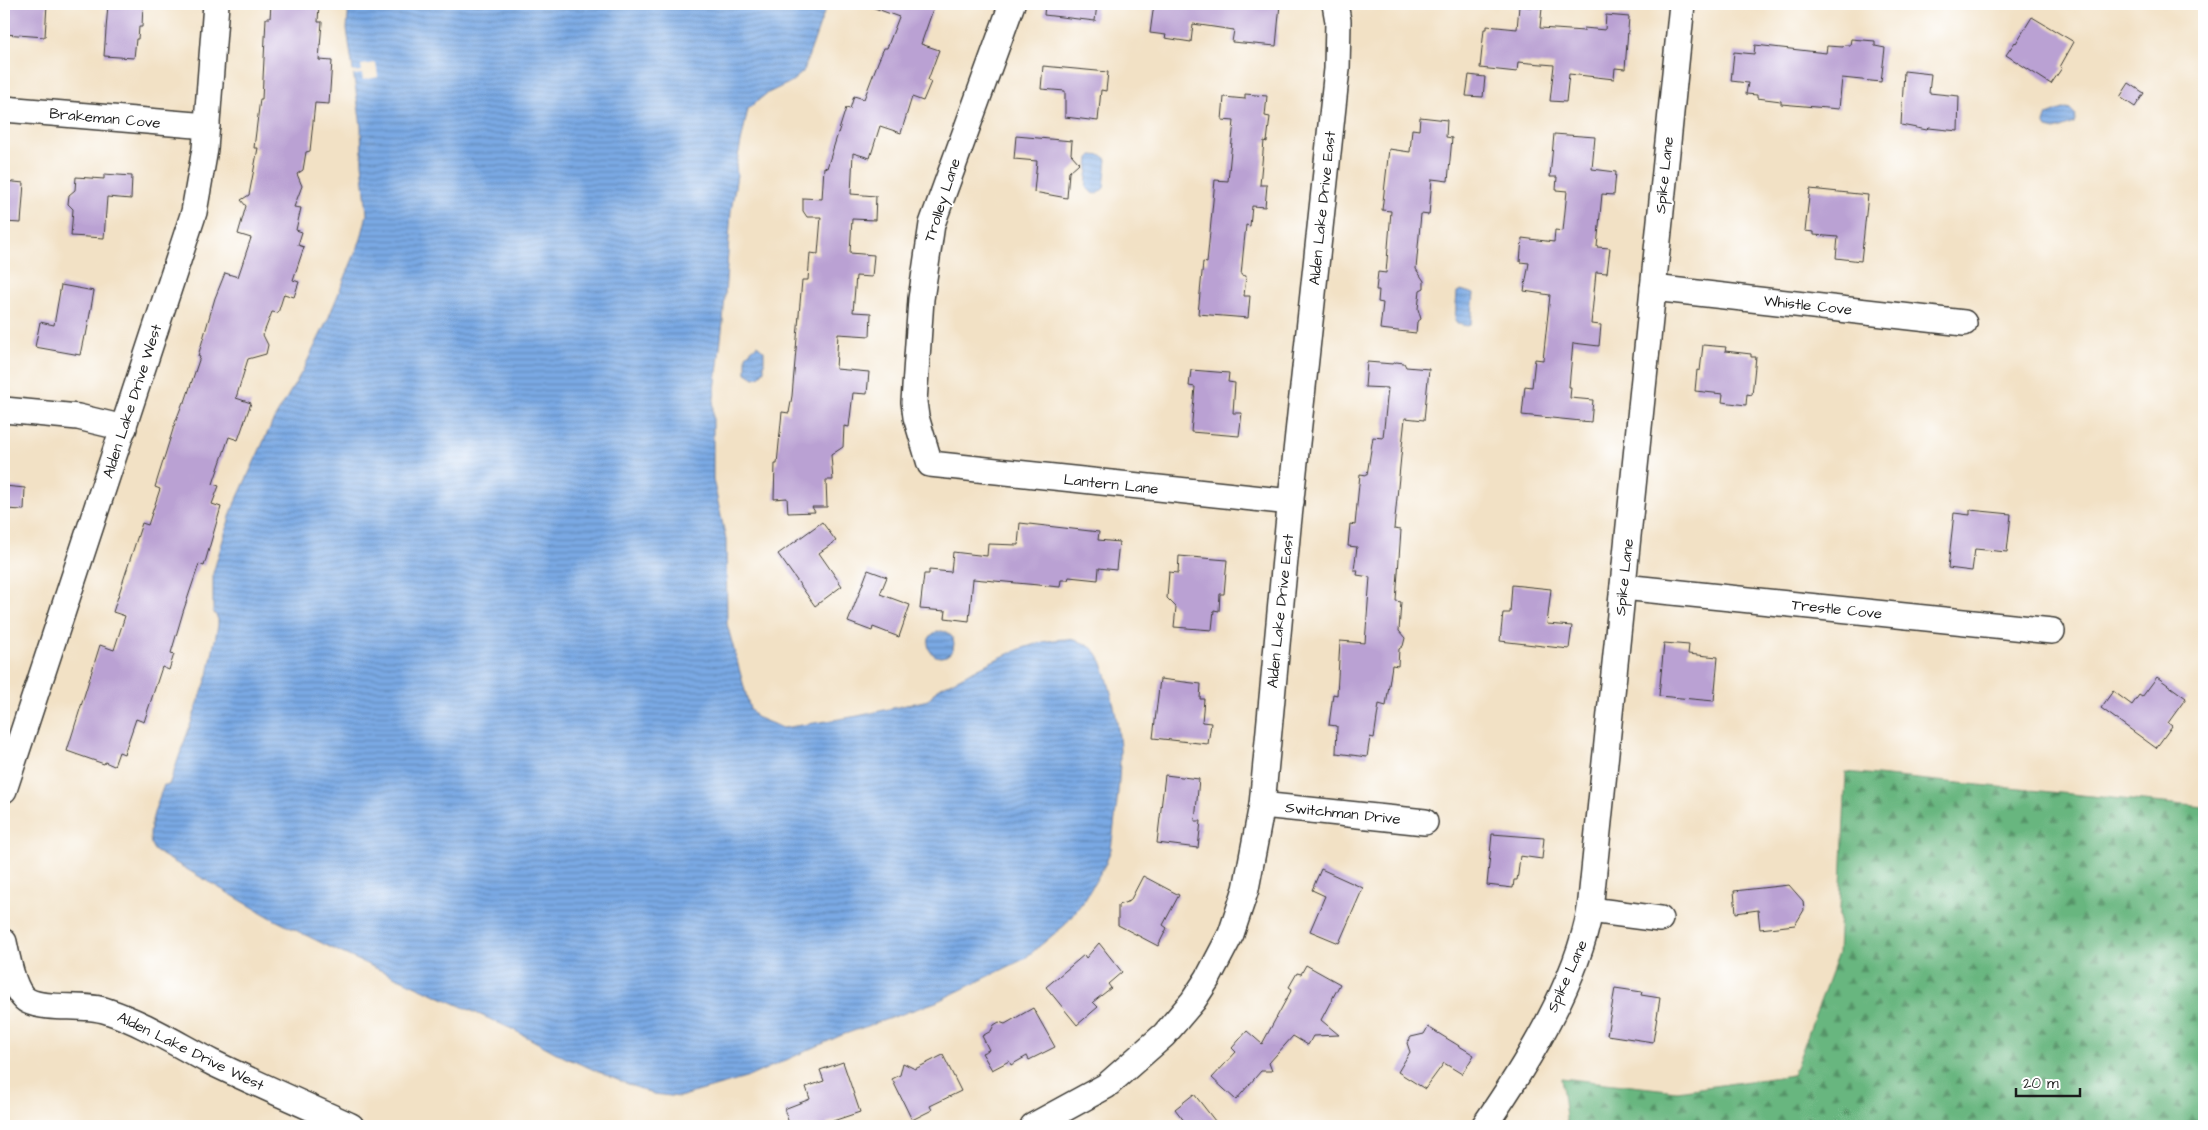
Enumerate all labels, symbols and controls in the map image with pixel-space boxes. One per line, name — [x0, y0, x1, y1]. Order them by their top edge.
street label: Brakeman Cove — [48, 103, 161, 134]
street label: Alden Lake Drive East — [1304, 130, 1341, 286]
street label: Spike Lane — [1650, 136, 1679, 215]
street label: Trolley Lane — [919, 156, 967, 245]
street label: Whistle Cove — [1763, 290, 1853, 321]
street label: Alden Lake Drive West — [98, 322, 167, 481]
street label: Lantern Lane — [1063, 469, 1159, 500]
street label: Alden Lake Drive East — [1262, 533, 1299, 689]
street label: Spike Lane — [1610, 538, 1639, 617]
street label: Trestle Cove — [1791, 594, 1883, 625]
street label: Switchman Drive — [1284, 797, 1402, 830]
street label: Spike Lane — [1542, 937, 1593, 1016]
street label: Alden Lake Drive West — [114, 1007, 268, 1096]
scale bar — [2016, 1065, 2079, 1097]
text: 20 m — [2023, 1073, 2059, 1094]

